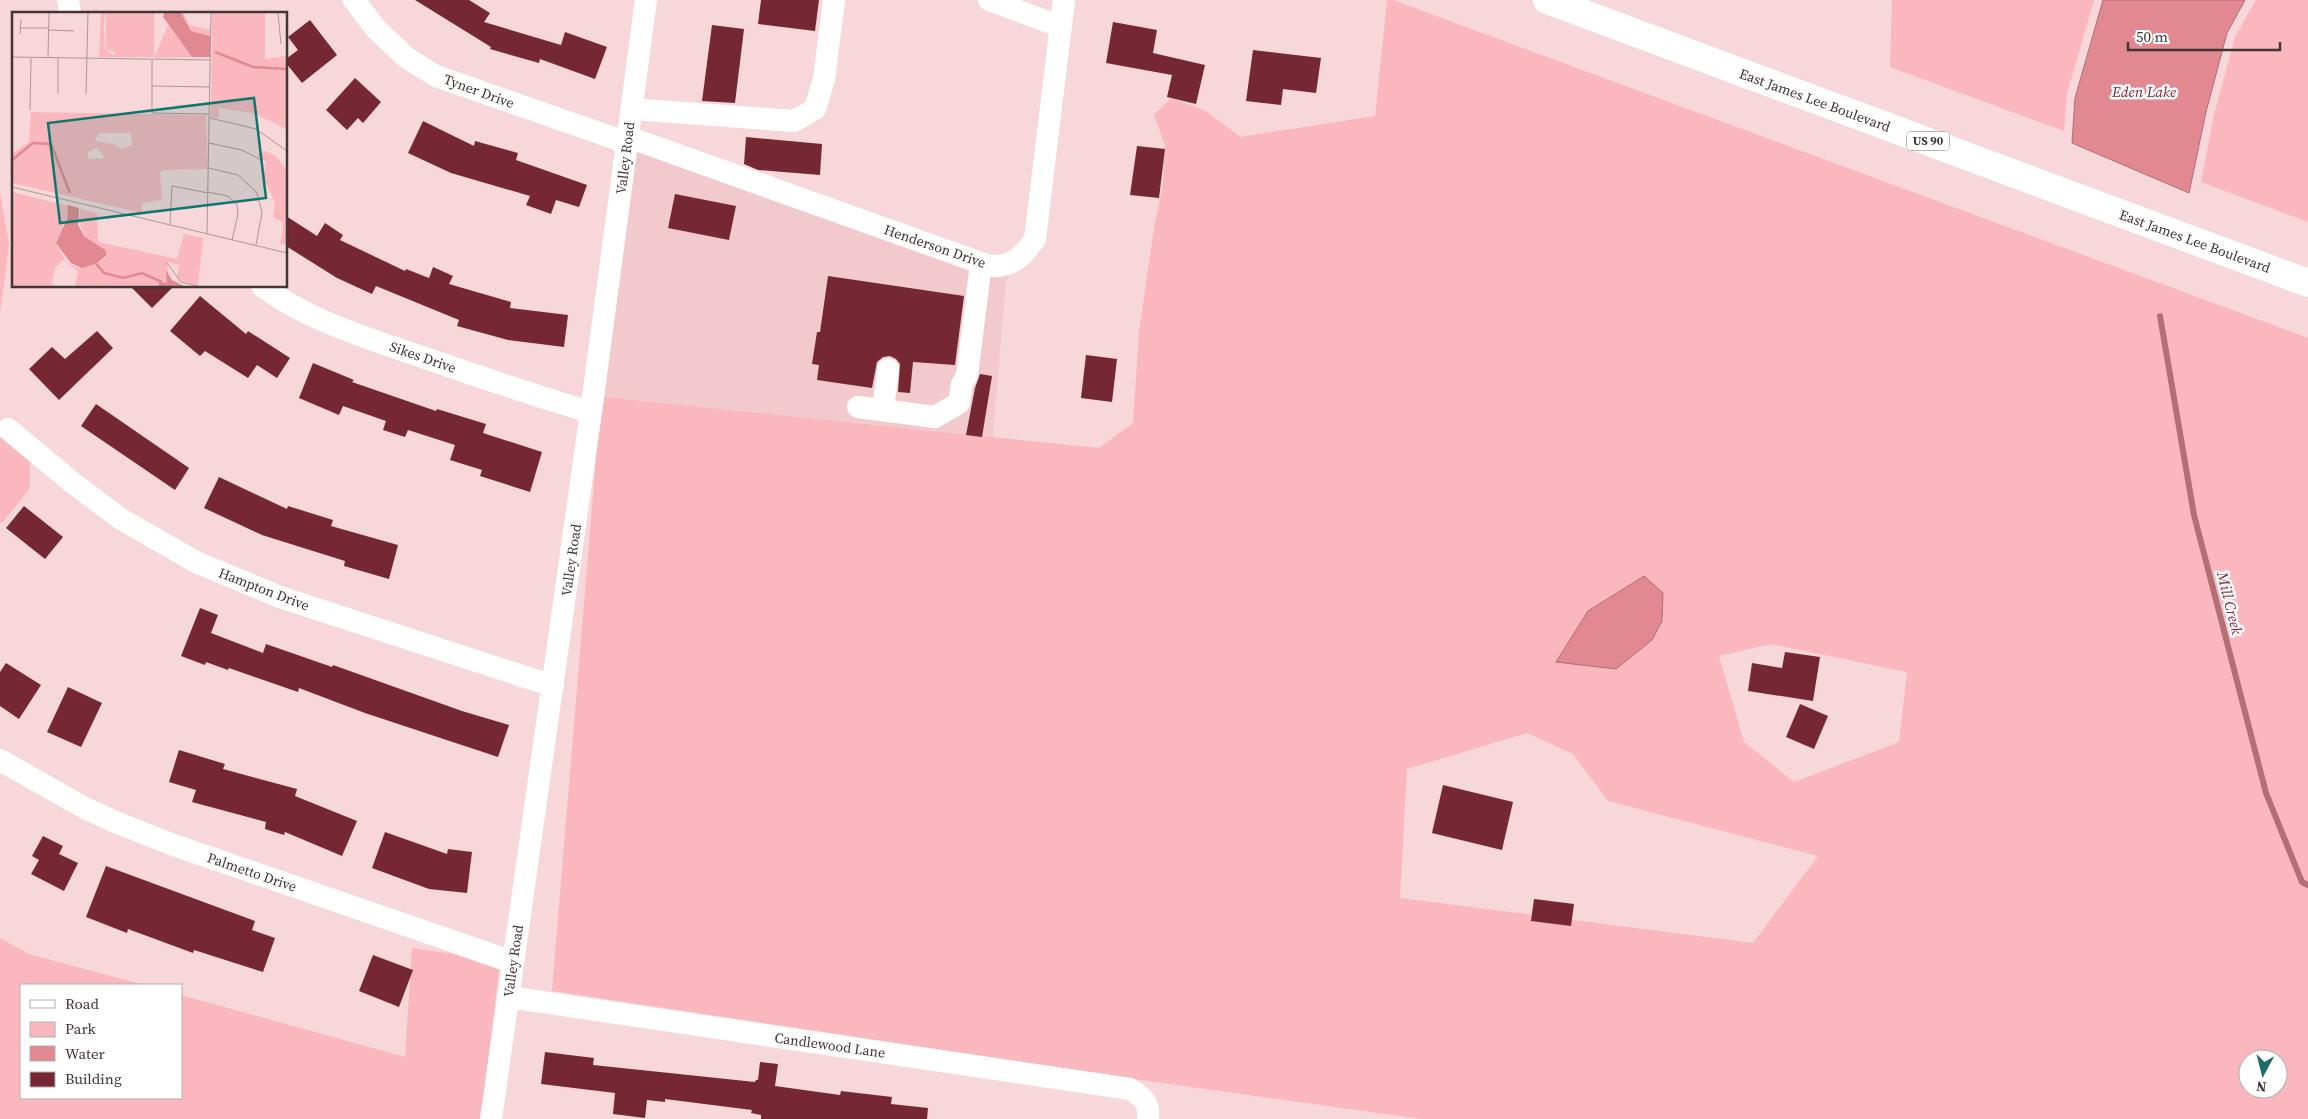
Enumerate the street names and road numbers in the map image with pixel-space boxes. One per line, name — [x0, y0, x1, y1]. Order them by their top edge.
street label: East James Lee Boulevard — [1737, 63, 1893, 137]
street label: Tyner Drive — [441, 69, 517, 113]
street label: Valley Road — [611, 121, 639, 195]
road number: US 90 — [1907, 132, 1949, 150]
street label: East James Lee Boulevard — [2117, 204, 2273, 278]
street label: Henderson Drive — [881, 219, 989, 273]
street label: Sikes Drive — [387, 336, 459, 378]
street label: Valley Road — [556, 522, 586, 598]
street label: Hampton Drive — [216, 562, 312, 616]
street label: Palmetto Drive — [205, 847, 299, 897]
street label: Valley Road — [498, 923, 528, 999]
street label: Candlewood Lane — [773, 1027, 887, 1063]

